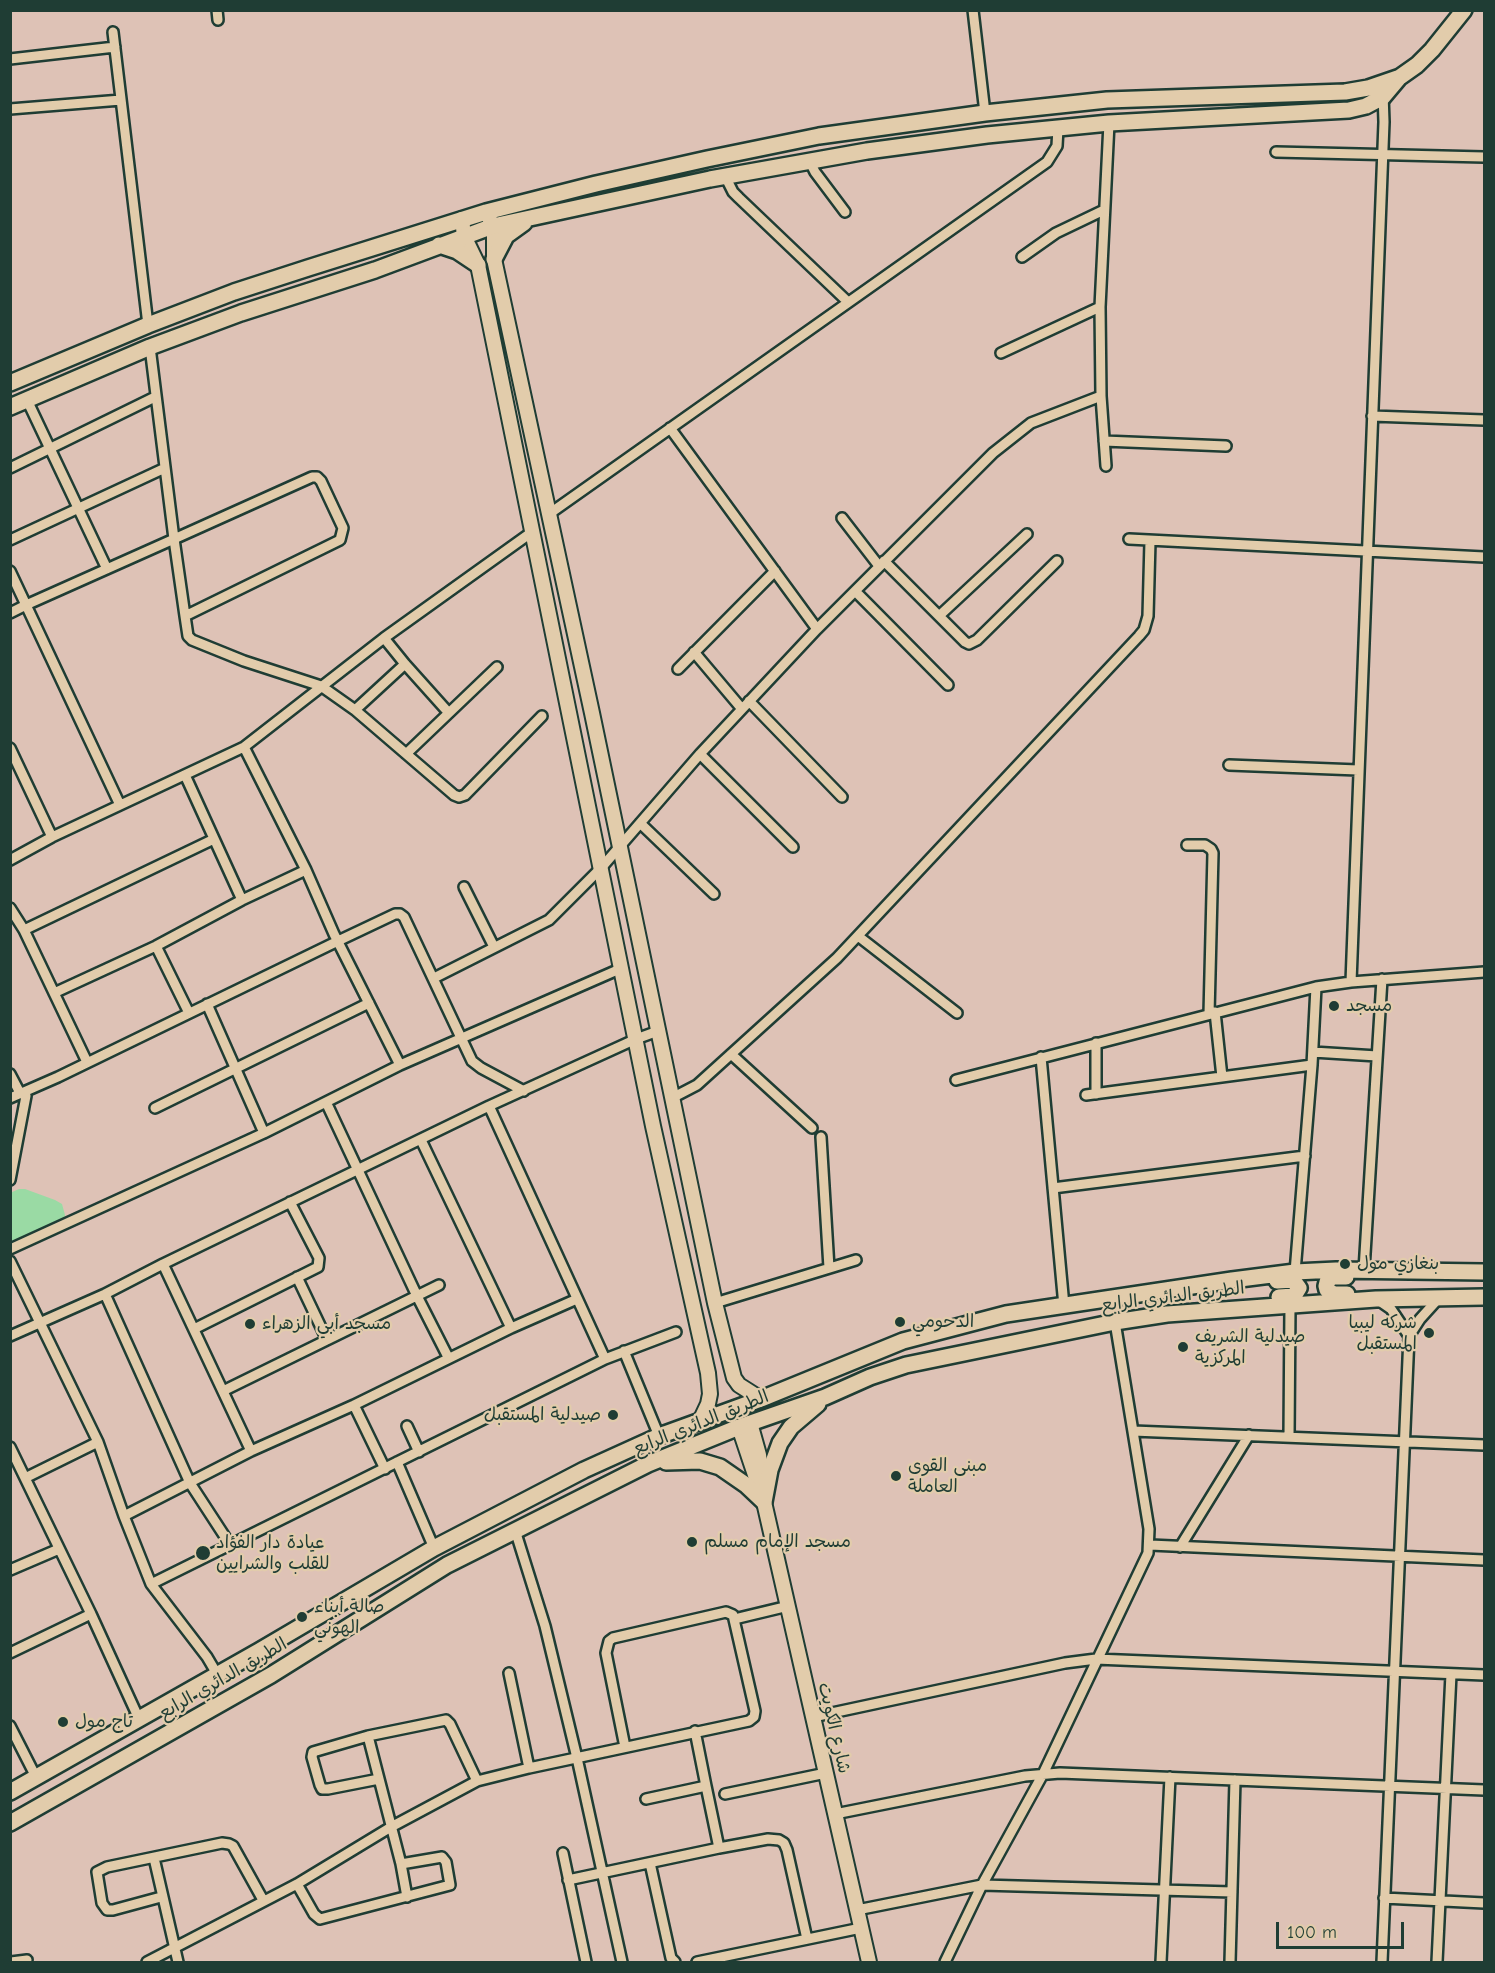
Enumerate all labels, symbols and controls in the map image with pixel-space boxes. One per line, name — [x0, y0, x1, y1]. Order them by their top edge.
place label: مسجد — [1346, 995, 1392, 1017]
marker: مسجد — [1327, 999, 1341, 1013]
place label: بنغازي مول — [1357, 1253, 1439, 1275]
marker: بنغازي مول — [1338, 1257, 1352, 1271]
street label: الطريق الدائري الرابع — [1100, 1277, 1246, 1317]
place label: الدحومي — [912, 1311, 974, 1333]
place label: شركه ليبيا المستقبل — [1349, 1312, 1417, 1354]
place label: مسجد أبي الزهراء — [262, 1313, 391, 1335]
marker: الدحومي — [893, 1315, 907, 1329]
marker: مسجد أبي الزهراء — [243, 1317, 257, 1331]
place label: صيدلية الشريف المركزية — [1195, 1326, 1305, 1368]
marker: شركه ليبيا المستقبل — [1422, 1326, 1436, 1340]
marker: صيدلية الشريف المركزية — [1176, 1340, 1190, 1354]
street label: الطريق الدائري الرابع — [630, 1386, 772, 1460]
place label: صيدلية المستقبل — [484, 1404, 601, 1426]
marker: صيدلية المستقبل — [606, 1408, 620, 1422]
place label: مبنى القوى العاملة — [908, 1455, 987, 1498]
marker: مبنى القوى العاملة — [889, 1469, 903, 1483]
place label: مسجد الإمام مسلم — [704, 1531, 851, 1553]
place label: عيادة دار الفؤاد للقلب والشرايين — [216, 1532, 329, 1574]
marker: مسجد الإمام مسلم — [685, 1535, 699, 1549]
marker: عيادة دار الفؤاد للقلب والشرايين — [194, 1544, 212, 1562]
place label: صالة أبناء الهوني — [314, 1596, 384, 1638]
marker: صالة أبناء الهوني — [295, 1610, 309, 1624]
street label: الطريق الدائري الرابع — [155, 1634, 291, 1724]
street label: شارع الكويت — [813, 1680, 855, 1776]
place label: تاج مول — [75, 1711, 133, 1733]
marker: تاج مول — [56, 1715, 70, 1729]
scale bar — [1279, 1910, 1406, 1948]
text: 100 m — [1287, 1922, 1337, 1943]

